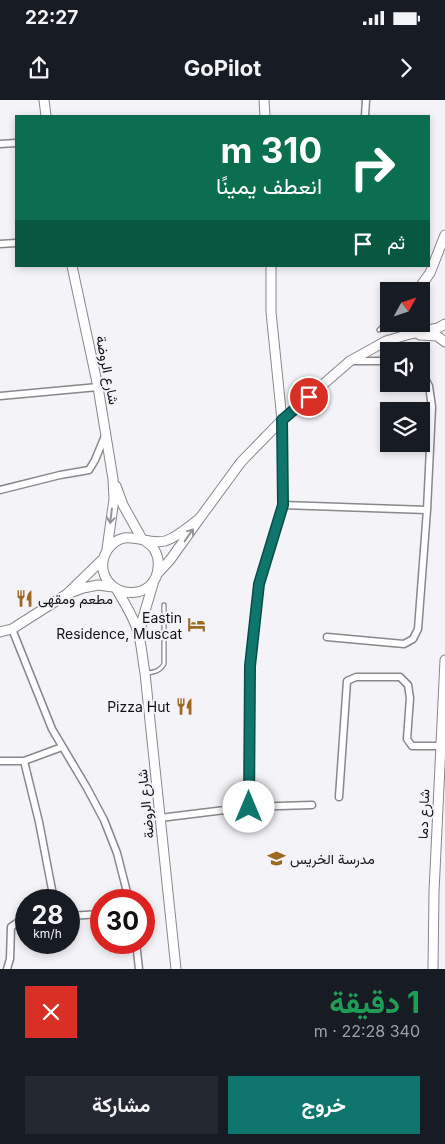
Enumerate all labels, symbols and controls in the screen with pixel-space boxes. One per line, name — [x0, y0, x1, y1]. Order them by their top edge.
text: 22:27 — [25, 6, 78, 29]
icon: share — [25, 54, 53, 82]
icon: forward — [392, 54, 420, 82]
text: GoPilot — [184, 55, 261, 81]
text: 310 m — [220, 129, 322, 171]
icon: right — [340, 135, 405, 200]
text: انعطف يمينًا — [216, 173, 322, 199]
icon: arrive — [349, 230, 377, 258]
text: ثم — [387, 231, 405, 254]
north arrow — [380, 282, 430, 332]
map controls — [380, 282, 430, 452]
street label: شارع الروضة — [90, 334, 123, 406]
button: sound — [380, 342, 430, 392]
pin — [288, 376, 330, 418]
icon: arrive — [295, 383, 323, 411]
button: layers — [380, 402, 430, 452]
one-way arrow — [106, 507, 116, 523]
one-way arrow — [183, 528, 194, 542]
restaurant icon: مطعم ومقهى — [14, 588, 34, 608]
place label: مطعم ومقهى — [38, 590, 113, 608]
place label: Eastin Residence, Muscat — [56, 609, 182, 642]
hotel icon: Eastin Residence, Muscat — [186, 615, 206, 635]
restaurant icon: Pizza Hut — [174, 696, 194, 716]
place label: Pizza Hut — [107, 698, 170, 715]
street label: شارع الروضة — [133, 768, 160, 840]
position arrow — [222, 780, 274, 832]
street label: شارع دما — [414, 789, 435, 839]
school or university icon: مدرسة الخريس — [266, 848, 286, 868]
place label: مدرسة الخريس — [290, 850, 375, 868]
speed limit sign: 30 — [90, 889, 155, 954]
text: 28 — [31, 900, 64, 930]
text: km/h — [33, 926, 62, 941]
text: 1 دقيقة — [329, 984, 420, 1020]
button: close — [25, 986, 77, 1038]
text: 340 m · 22:28 — [314, 1021, 420, 1041]
button: مشاركة — [25, 1076, 218, 1134]
button: خروج — [228, 1076, 420, 1134]

